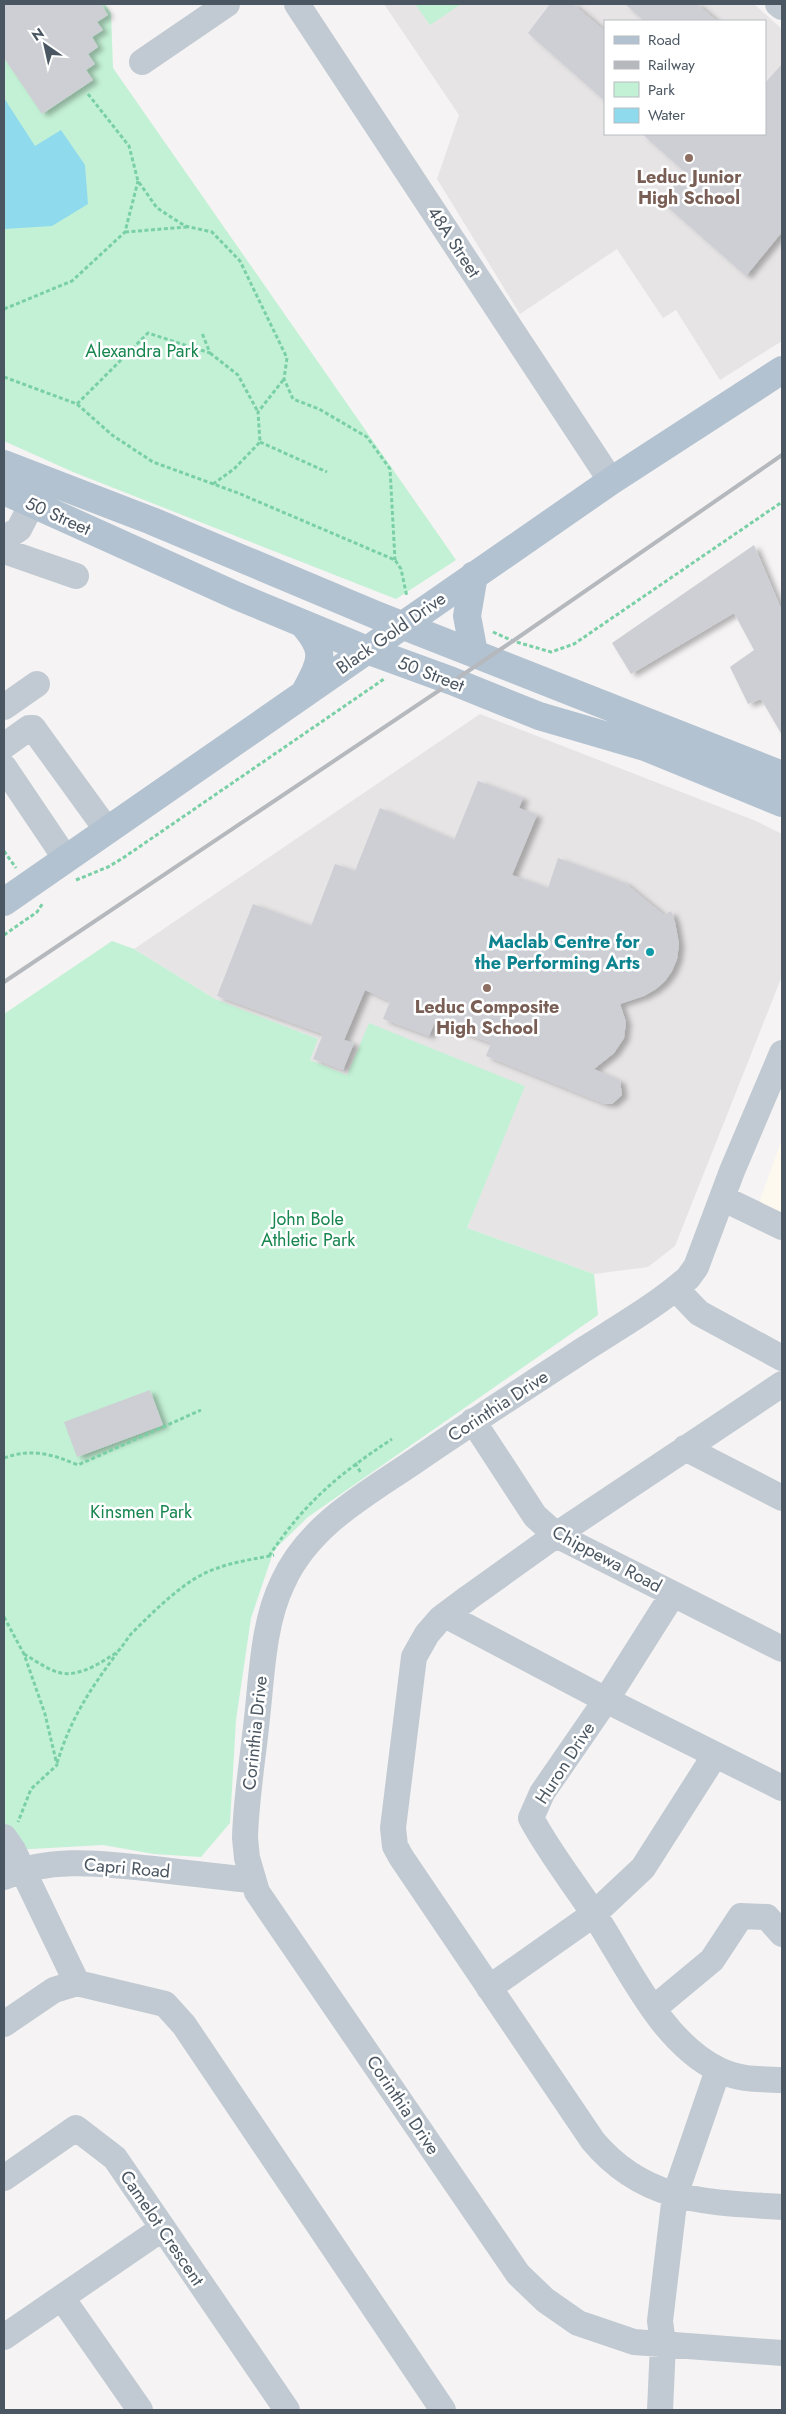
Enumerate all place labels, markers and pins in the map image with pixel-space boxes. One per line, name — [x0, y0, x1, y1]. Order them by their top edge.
marker: Leduc Junior High School — [683, 152, 695, 164]
place label: Leduc Junior High School — [636, 164, 742, 211]
place label: Maclab Centre for the Performing Arts — [475, 929, 641, 976]
marker: Maclab Centre for the Performing Arts — [644, 946, 656, 958]
marker: Leduc Composite High School — [481, 982, 493, 994]
place label: Leduc Composite High School — [415, 994, 559, 1041]

